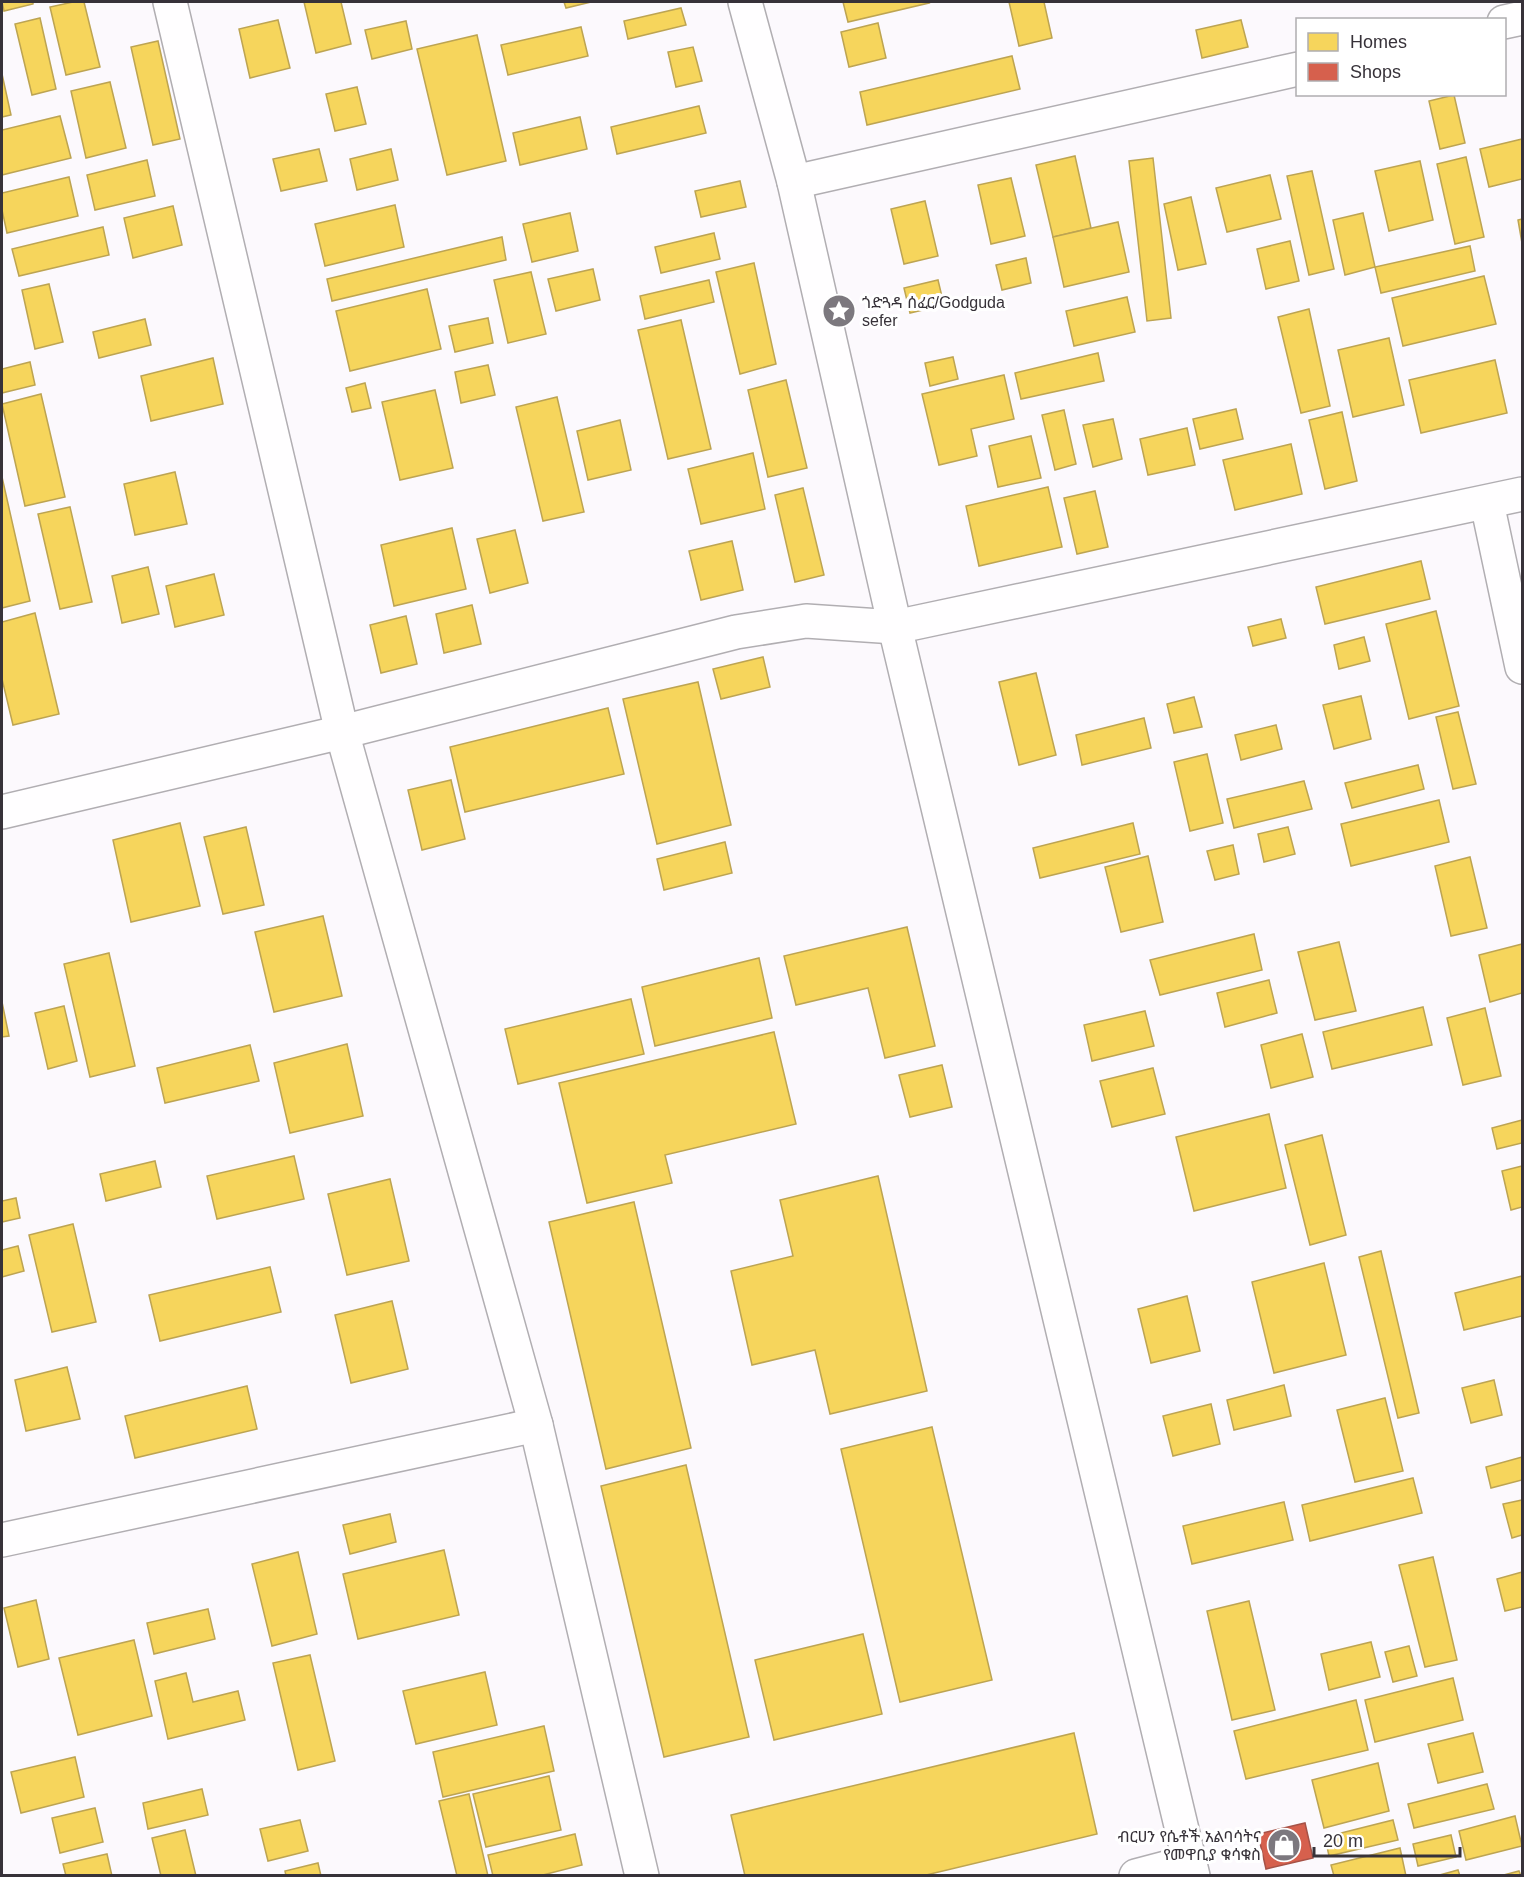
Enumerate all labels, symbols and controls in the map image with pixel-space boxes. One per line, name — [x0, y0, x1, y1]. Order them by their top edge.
legend — [1296, 18, 1506, 96]
text: Homes — [1350, 32, 1407, 52]
text: Shops — [1350, 62, 1401, 82]
place icon: ጎድጓዳ ሰፈር/Godguda sefer — [821, 293, 857, 329]
place label: ጎድጓዳ ሰፈር/Godguda sefer — [862, 294, 1005, 329]
scale bar — [1314, 1820, 1460, 1858]
shop icon: ብርሀን የሴቶች አልባሳትና የመዋቢያ ቁሳቁስ — [1266, 1827, 1302, 1863]
place label: ብርሀን የሴቶች አልባሳትና የመዋቢያ ቁሳቁስ — [1118, 1828, 1261, 1863]
text: 20 m — [1323, 1831, 1363, 1851]

